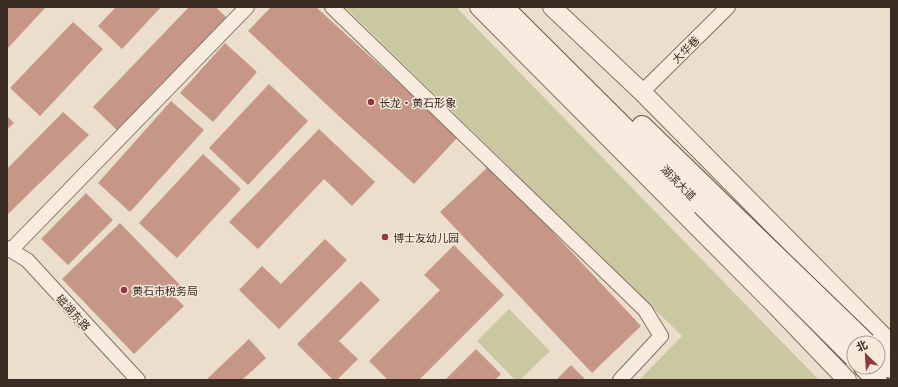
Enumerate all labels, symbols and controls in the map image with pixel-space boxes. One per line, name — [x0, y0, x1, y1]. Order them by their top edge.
street label: 大华巷 — [668, 32, 702, 66]
place label: 长龙·黄石形象 — [379, 94, 456, 110]
marker: 长龙·黄石形象 — [366, 97, 376, 107]
street label: 湖滨大道 — [658, 161, 700, 203]
place label: 博士友幼儿园 — [393, 229, 459, 245]
marker: 博士友幼儿园 — [380, 232, 390, 242]
place label: 黄石市税务局 — [132, 282, 198, 298]
marker: 黄石市税务局 — [119, 285, 129, 295]
street label: 磁湖东路 — [53, 290, 95, 334]
north arrow — [846, 335, 886, 375]
text: 北 — [853, 335, 870, 355]

